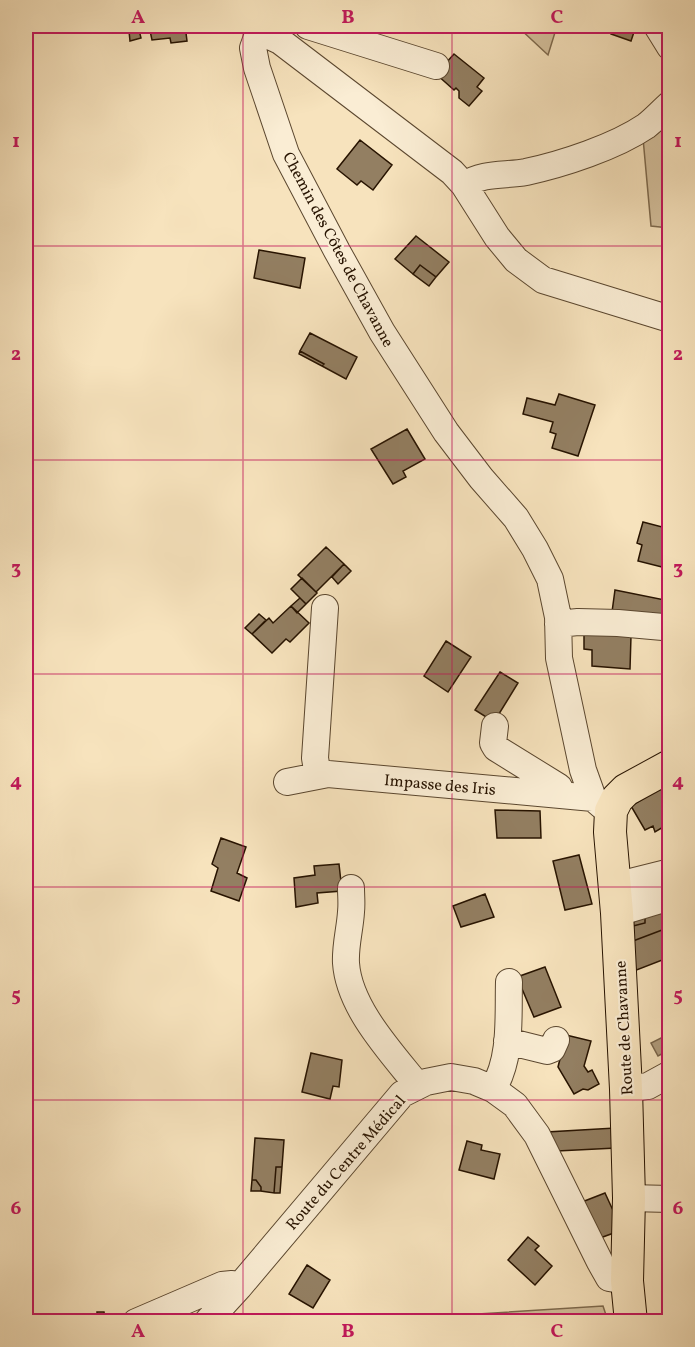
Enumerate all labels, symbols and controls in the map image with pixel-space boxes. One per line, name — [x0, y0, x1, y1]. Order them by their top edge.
text: A — [131, 4, 145, 32]
text: B — [341, 4, 355, 32]
text: C — [551, 4, 564, 32]
text: 1 — [12, 128, 20, 156]
text: 1 — [674, 128, 682, 156]
street label: Chemin des Côtes de Chavanne — [276, 148, 398, 352]
text: 2 — [11, 341, 21, 369]
text: 2 — [673, 341, 683, 369]
text: 3 — [11, 555, 21, 583]
text: 3 — [673, 555, 683, 583]
text: 4 — [10, 768, 22, 796]
text: 4 — [672, 768, 684, 796]
street label: Impasse des Iris — [383, 770, 497, 802]
street label: Route de Chavanne — [610, 960, 640, 1096]
text: 5 — [11, 982, 21, 1010]
text: 5 — [673, 982, 683, 1010]
street label: Route du Centre Médical — [282, 1091, 411, 1236]
text: 6 — [11, 1195, 22, 1223]
text: 6 — [673, 1195, 684, 1223]
text: A — [131, 1318, 145, 1346]
text: B — [341, 1318, 355, 1346]
text: C — [551, 1318, 564, 1346]

